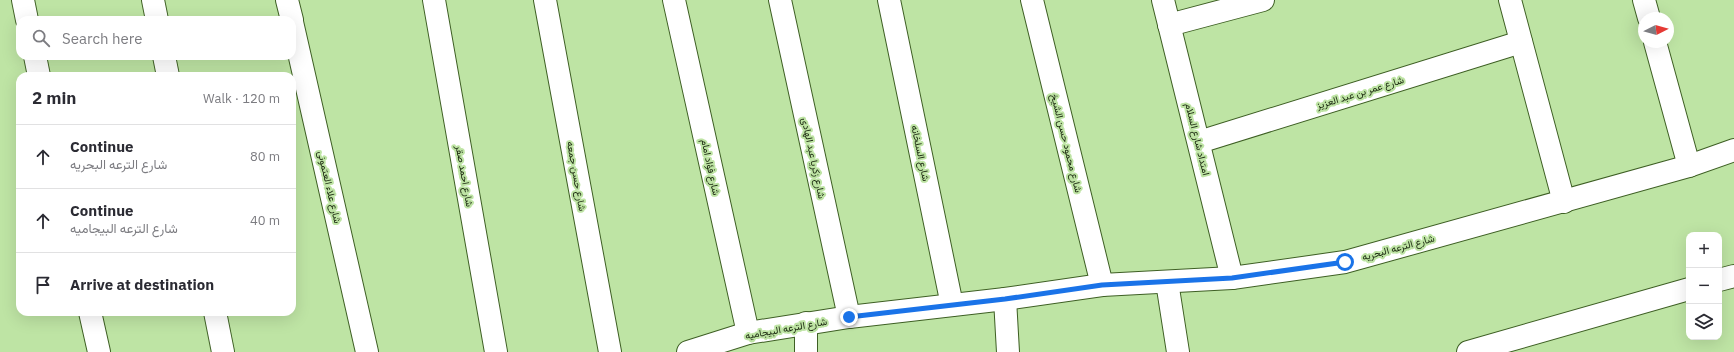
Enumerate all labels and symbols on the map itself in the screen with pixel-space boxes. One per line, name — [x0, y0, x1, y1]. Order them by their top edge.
north arrow — [1638, 12, 1674, 48]
street label: شارع عمر بن عبد العزيز — [1314, 73, 1405, 112]
street label: شارع محمود حسن الشيخ — [1048, 92, 1085, 194]
street label: امتداد شارع السلام — [1182, 102, 1213, 177]
street label: شارع زكريا عبد الهادى — [799, 116, 828, 200]
street label: شارع السلخانه — [908, 124, 933, 182]
street label: شارع فؤاد امام — [698, 138, 723, 197]
street label: شارع حسن جمعه — [564, 140, 589, 212]
street label: شارع احمد صقر — [453, 143, 476, 208]
street label: شارع علاء العتمونى — [315, 150, 344, 225]
street label: شارع الترعه البحريه — [1360, 232, 1436, 263]
route start — [1336, 253, 1354, 271]
route end — [840, 308, 858, 326]
street label: شارع الترعه البيجاميه — [744, 315, 828, 342]

